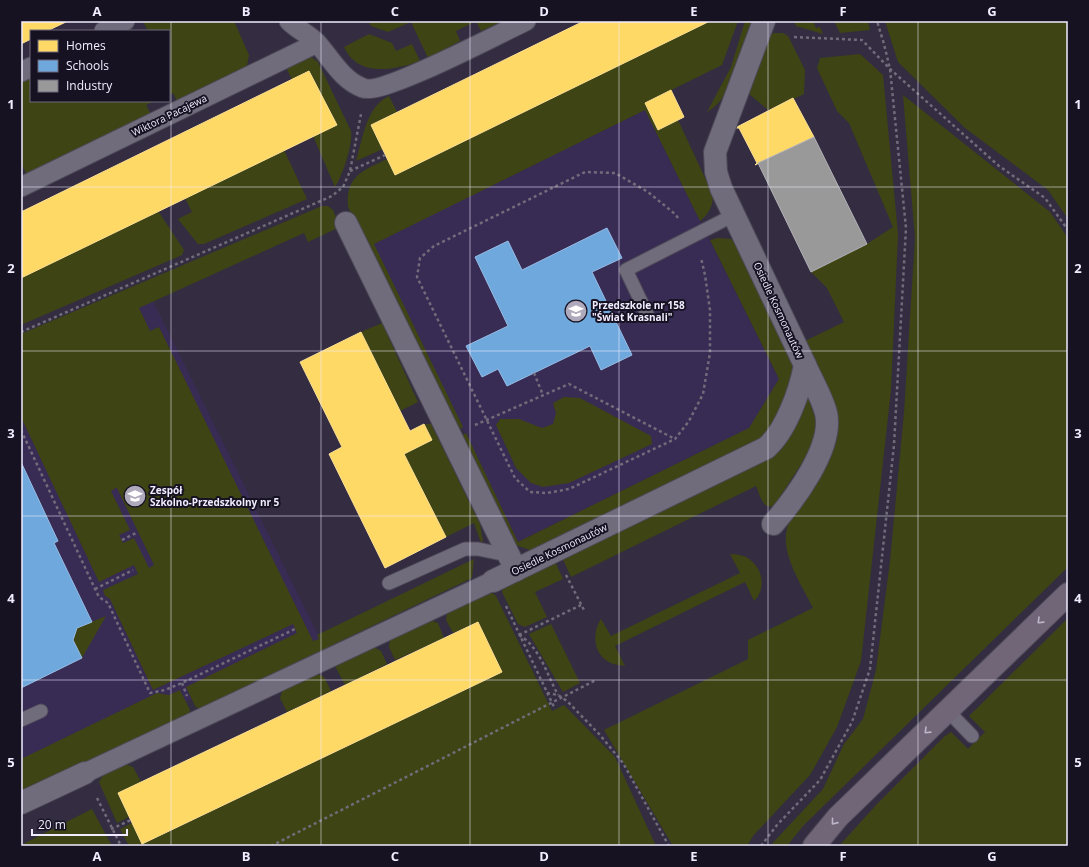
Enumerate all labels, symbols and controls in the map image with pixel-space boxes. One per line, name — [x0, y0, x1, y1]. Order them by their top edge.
text: A — [93, 2, 102, 20]
text: B — [242, 2, 251, 20]
text: C — [391, 2, 399, 20]
text: D — [539, 2, 549, 20]
text: E — [690, 2, 698, 20]
text: F — [839, 2, 847, 20]
text: G — [987, 2, 997, 20]
legend — [30, 30, 170, 102]
text: Homes — [66, 37, 106, 54]
text: Schools — [66, 57, 109, 74]
text: Industry — [66, 77, 113, 94]
street label: Wiktora Pacajewa — [129, 91, 209, 139]
text: 1 — [7, 95, 15, 113]
text: 1 — [1074, 95, 1082, 113]
text: 2 — [7, 259, 15, 277]
text: 2 — [1074, 259, 1082, 277]
street label: Osiedle Kosmonautów — [750, 260, 808, 361]
school or university icon: Przedszkole nr 158 "Świat Krasnali" — [563, 298, 589, 324]
place label: Przedszkole nr 158 "Świat Krasnali" — [592, 298, 685, 324]
text: 3 — [7, 424, 15, 442]
text: 3 — [1074, 424, 1082, 442]
school or university icon: Zespół Szkolno-Przedszkolny nr 5 — [122, 483, 148, 509]
place label: Zespół Szkolno-Przedszkolny nr 5 — [150, 483, 280, 509]
street label: Osiedle Kosmonautów — [509, 520, 609, 578]
text: 4 — [7, 589, 15, 607]
text: 4 — [1074, 589, 1082, 607]
one-way arrow — [1037, 616, 1045, 624]
one-way arrow — [924, 726, 932, 734]
text: 5 — [7, 753, 15, 771]
text: 5 — [1074, 753, 1082, 771]
scale bar — [32, 811, 127, 837]
text: 20 m — [38, 816, 66, 833]
one-way arrow — [831, 817, 838, 824]
text: A — [93, 847, 102, 865]
text: B — [242, 847, 251, 865]
text: C — [391, 847, 399, 865]
text: D — [539, 847, 549, 865]
text: E — [690, 847, 698, 865]
text: F — [839, 847, 847, 865]
text: G — [987, 847, 997, 865]

